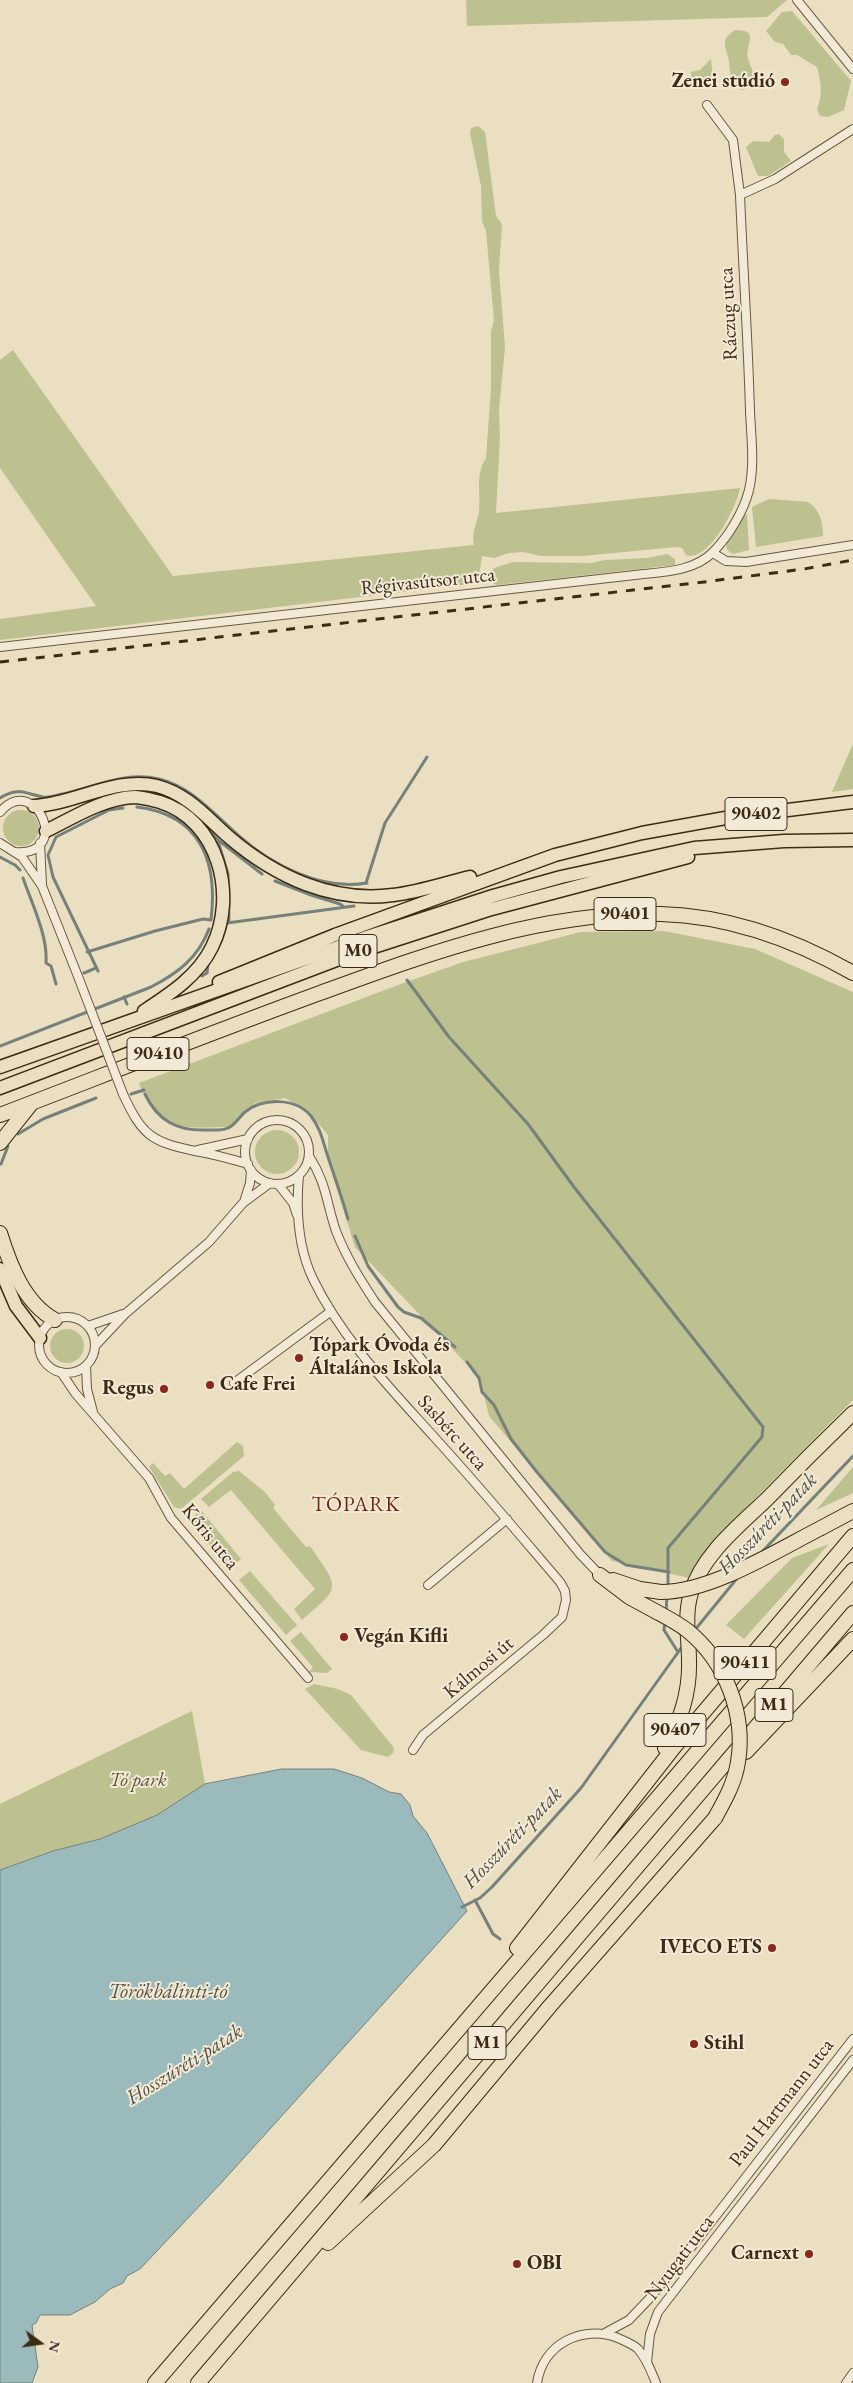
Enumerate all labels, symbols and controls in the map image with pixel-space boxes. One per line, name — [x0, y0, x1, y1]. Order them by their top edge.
place label: Zenei stúdió — [672, 70, 775, 94]
marker: Zenei stúdió — [779, 76, 791, 88]
street label: Ráczug utca — [715, 267, 743, 361]
street label: Régivasútsor utca — [360, 563, 496, 601]
road number: 90402 — [725, 798, 787, 831]
road number: 90401 — [594, 898, 656, 931]
road number: M0 — [339, 934, 377, 968]
road number: 90410 — [127, 1038, 189, 1070]
place label: Tópark Óvoda és Általános Iskola — [309, 1334, 449, 1381]
marker: Tópark Óvoda és Általános Iskola — [293, 1352, 305, 1364]
place label: Cafe Frei — [220, 1373, 295, 1397]
place label: Regus — [102, 1377, 154, 1401]
marker: Cafe Frei — [204, 1379, 216, 1391]
marker: Regus — [158, 1383, 170, 1395]
street label: Sasbérc utca — [412, 1390, 492, 1476]
water label: Hosszúréti-patak — [713, 1468, 823, 1580]
district label: TÓPARK — [311, 1492, 401, 1518]
street label: Kőris utca — [176, 1499, 244, 1575]
place label: Vegán Kifli — [354, 1625, 448, 1649]
marker: Vegán Kifli — [338, 1631, 350, 1643]
street label: Kálmosi út — [439, 1632, 519, 1704]
road number: 90411 — [714, 1646, 776, 1680]
road number: M1 — [755, 1688, 793, 1722]
road number: 90407 — [644, 1714, 706, 1746]
park label: Tó park — [109, 1769, 167, 1793]
water label: Hosszúréti-patak — [458, 1782, 568, 1894]
place label: IVECO ETS — [660, 1936, 762, 1960]
marker: IVECO ETS — [766, 1942, 778, 1954]
water label: Törökbálinti-tó — [109, 1979, 227, 2005]
water label: Hosszúréti-patak — [122, 2019, 248, 2111]
road number: M1 — [468, 2026, 506, 2060]
place label: Stihl — [704, 2032, 744, 2056]
street label: Paul Hartmann utca — [725, 2034, 839, 2172]
marker: Stihl — [688, 2038, 700, 2050]
street label: Nyugati utca — [640, 2211, 720, 2305]
place label: Carnext — [731, 2242, 799, 2266]
marker: Carnext — [803, 2248, 815, 2260]
place label: OBI — [527, 2252, 562, 2276]
marker: OBI — [511, 2258, 523, 2270]
north arrow — [15, 2318, 65, 2368]
text: N — [44, 2339, 65, 2354]

